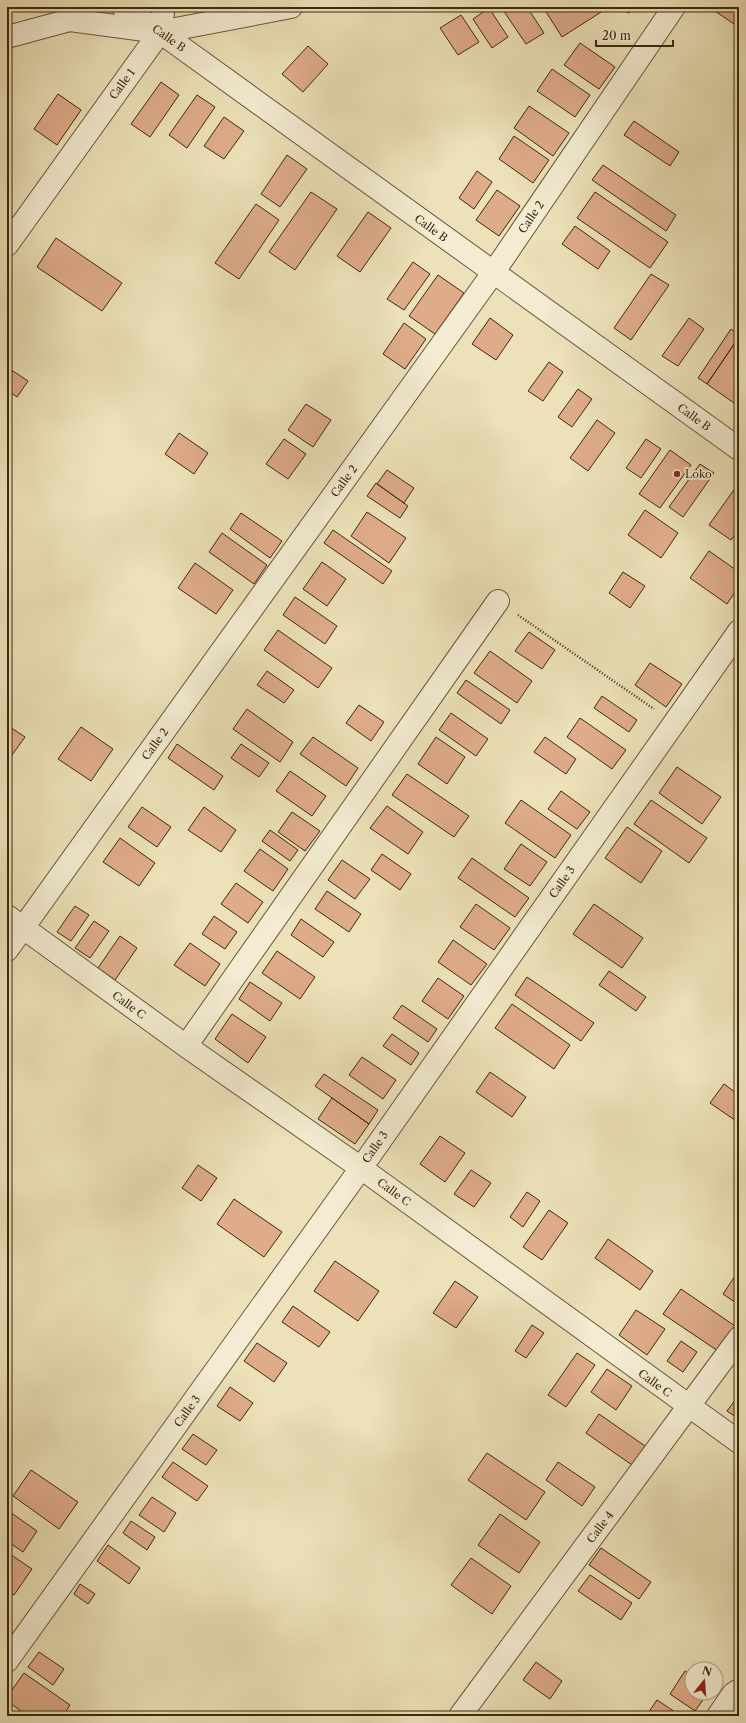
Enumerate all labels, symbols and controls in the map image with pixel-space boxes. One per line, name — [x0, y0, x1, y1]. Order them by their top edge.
street label: Calle B — [150, 21, 189, 55]
scale bar — [596, 22, 673, 48]
text: 20 m — [602, 28, 631, 43]
street label: Calle 1 — [106, 66, 138, 102]
street label: Calle 2 — [515, 198, 547, 236]
street label: Calle B — [412, 211, 451, 245]
street label: Calle B — [675, 400, 714, 434]
street label: Calle 2 — [328, 462, 360, 500]
place label: Loko — [685, 467, 712, 481]
marker: Loko — [672, 469, 682, 479]
street label: Calle 2 — [139, 725, 171, 763]
street label: Calle 3 — [546, 863, 578, 901]
street label: Calle C — [109, 988, 149, 1022]
street label: Calle 3 — [359, 1128, 391, 1166]
street label: Calle C — [374, 1175, 414, 1209]
street label: Calle C — [635, 1366, 675, 1400]
street label: Calle 3 — [171, 1392, 203, 1430]
street label: Calle 4 — [583, 1508, 617, 1546]
north arrow — [684, 1661, 724, 1701]
text: N — [700, 1663, 714, 1680]

